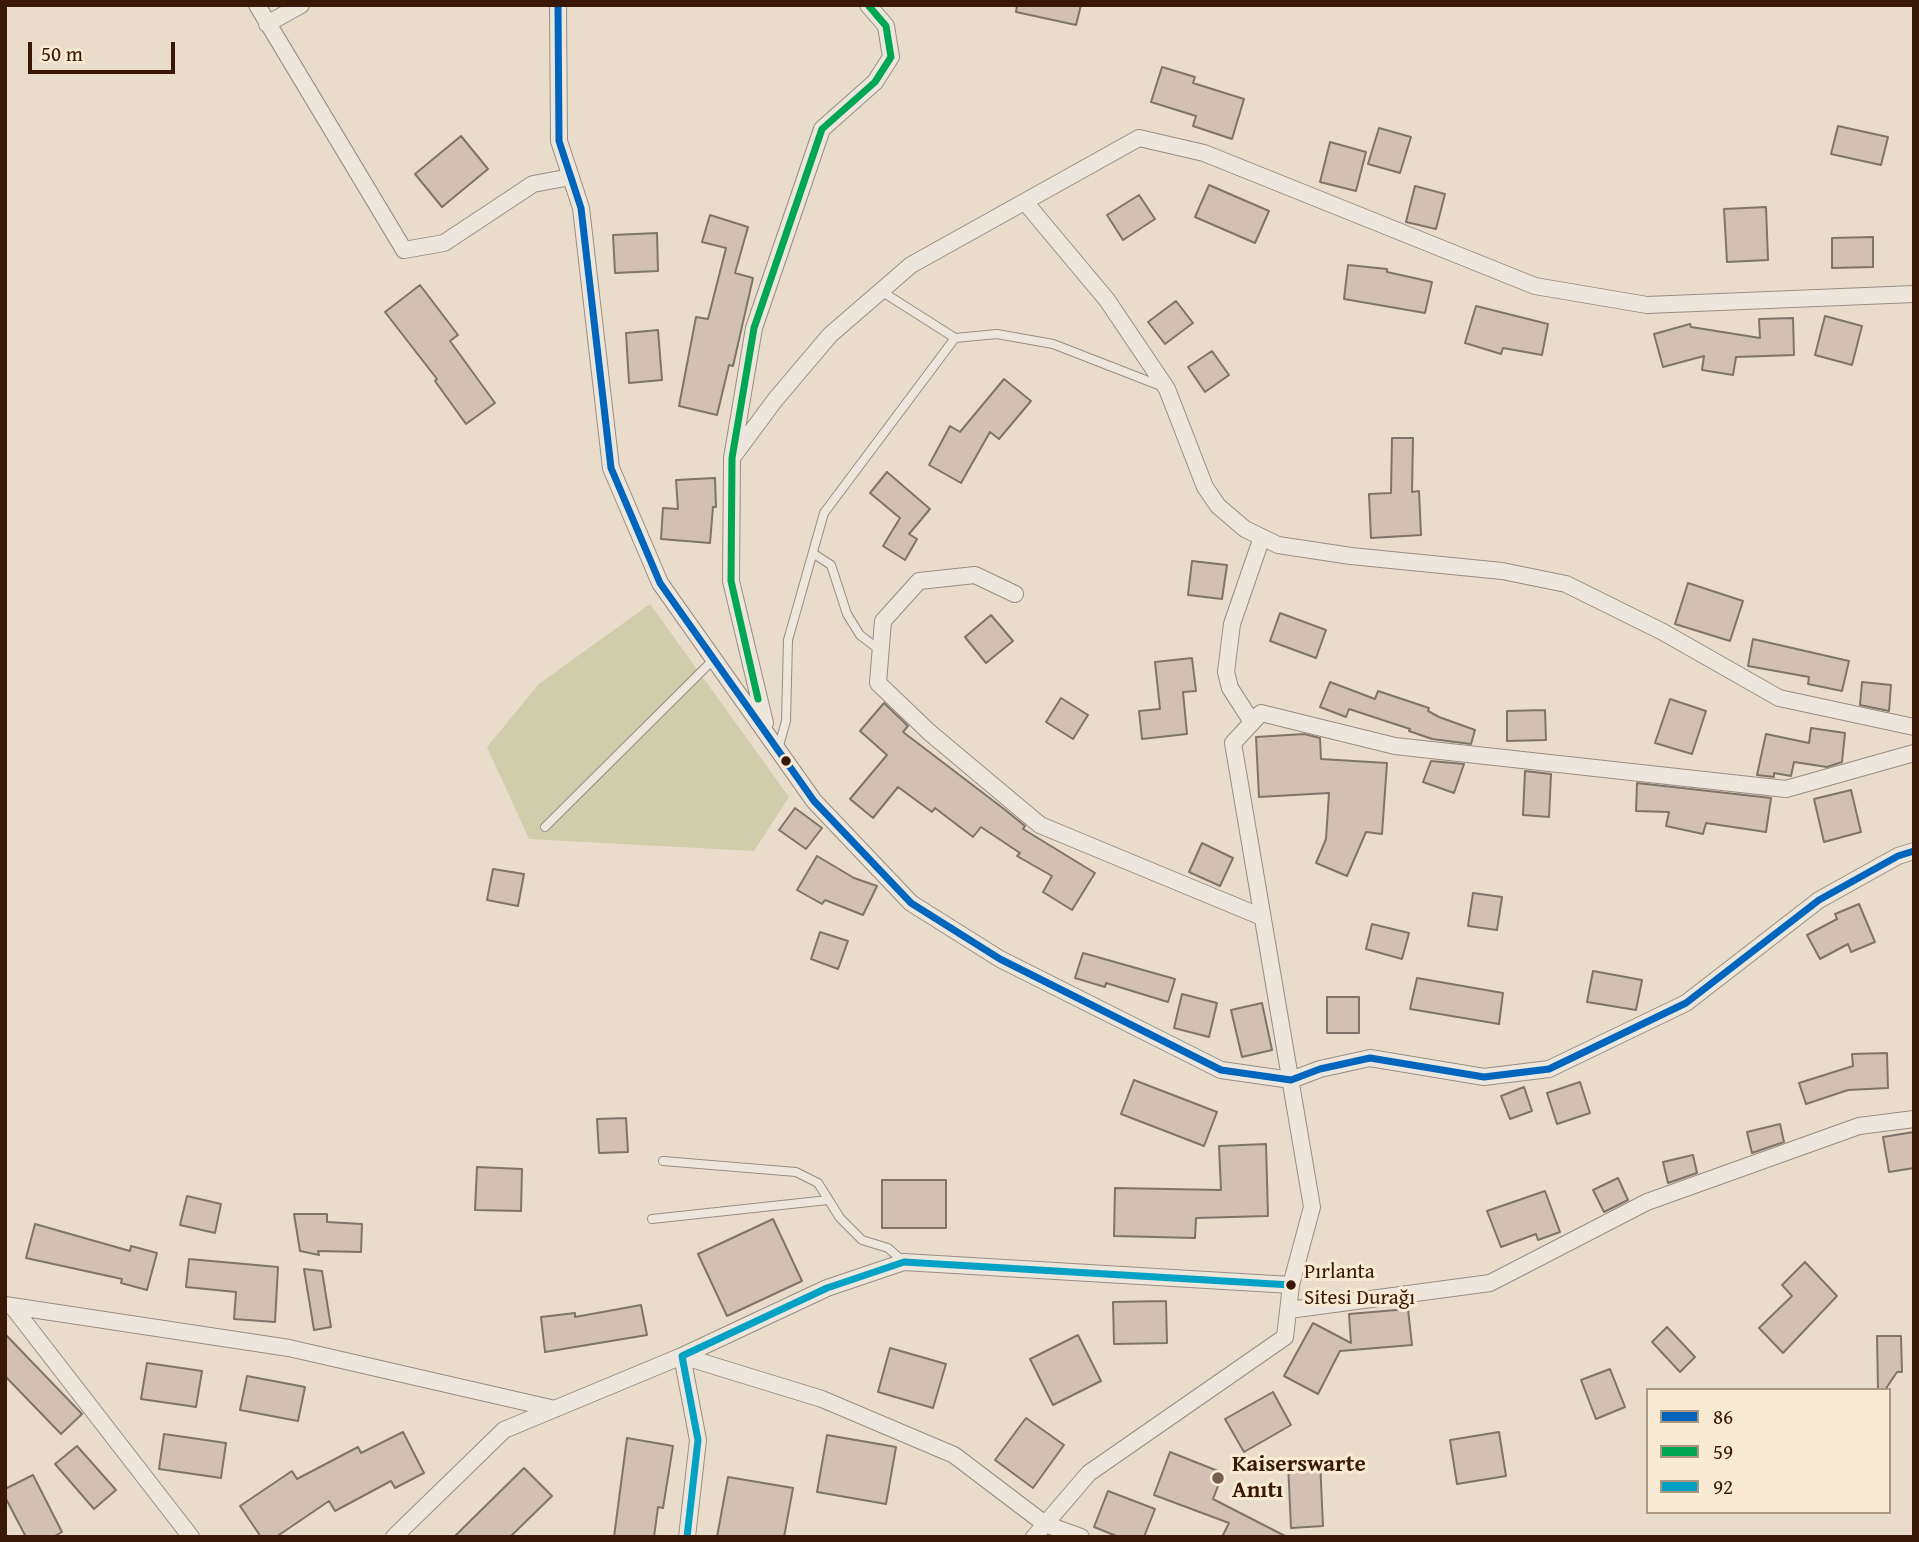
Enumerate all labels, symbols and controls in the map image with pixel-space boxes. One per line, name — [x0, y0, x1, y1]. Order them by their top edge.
scale bar — [32, 28, 178, 72]
text: 50 m — [41, 38, 83, 69]
unlabelled marker — [779, 754, 793, 768]
place label: Pırlanta Sitesi Durağı — [1304, 1260, 1415, 1310]
marker: Pırlanta Sitesi Durağı — [1284, 1278, 1298, 1292]
legend — [1646, 1388, 1891, 1514]
text: 86 — [1713, 1401, 1733, 1432]
text: 59 — [1713, 1436, 1733, 1467]
place label: Kaiserswarte Anıtı — [1232, 1451, 1366, 1505]
marker: Kaiserswarte Anıtı — [1210, 1470, 1226, 1486]
text: 92 — [1713, 1471, 1733, 1502]

